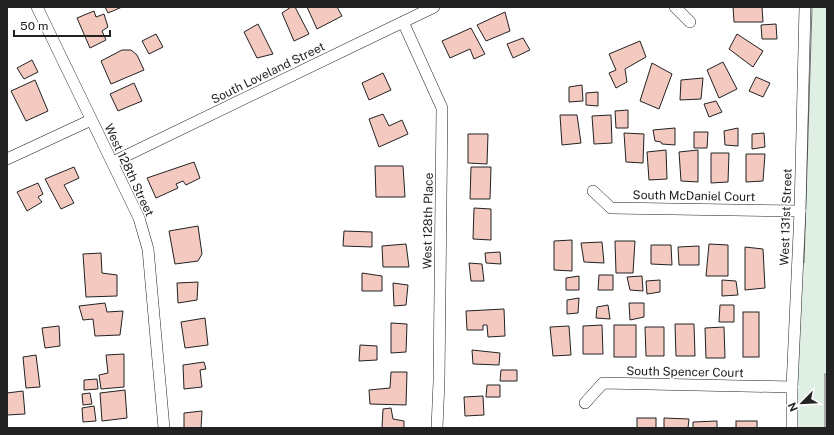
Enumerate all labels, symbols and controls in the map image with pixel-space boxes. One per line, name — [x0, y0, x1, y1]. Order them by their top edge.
scale bar — [14, 12, 110, 38]
text: 50 m — [20, 19, 48, 33]
street label: South Loveland Street — [209, 39, 327, 107]
street label: West 128th Street — [101, 121, 157, 219]
street label: West 131st Street — [777, 168, 795, 266]
street label: West 128th Place — [420, 172, 436, 269]
street label: South McDaniel Court — [633, 188, 756, 204]
street label: South Spencer Court — [626, 364, 744, 380]
north arrow — [782, 383, 822, 423]
text: N — [786, 401, 800, 413]

